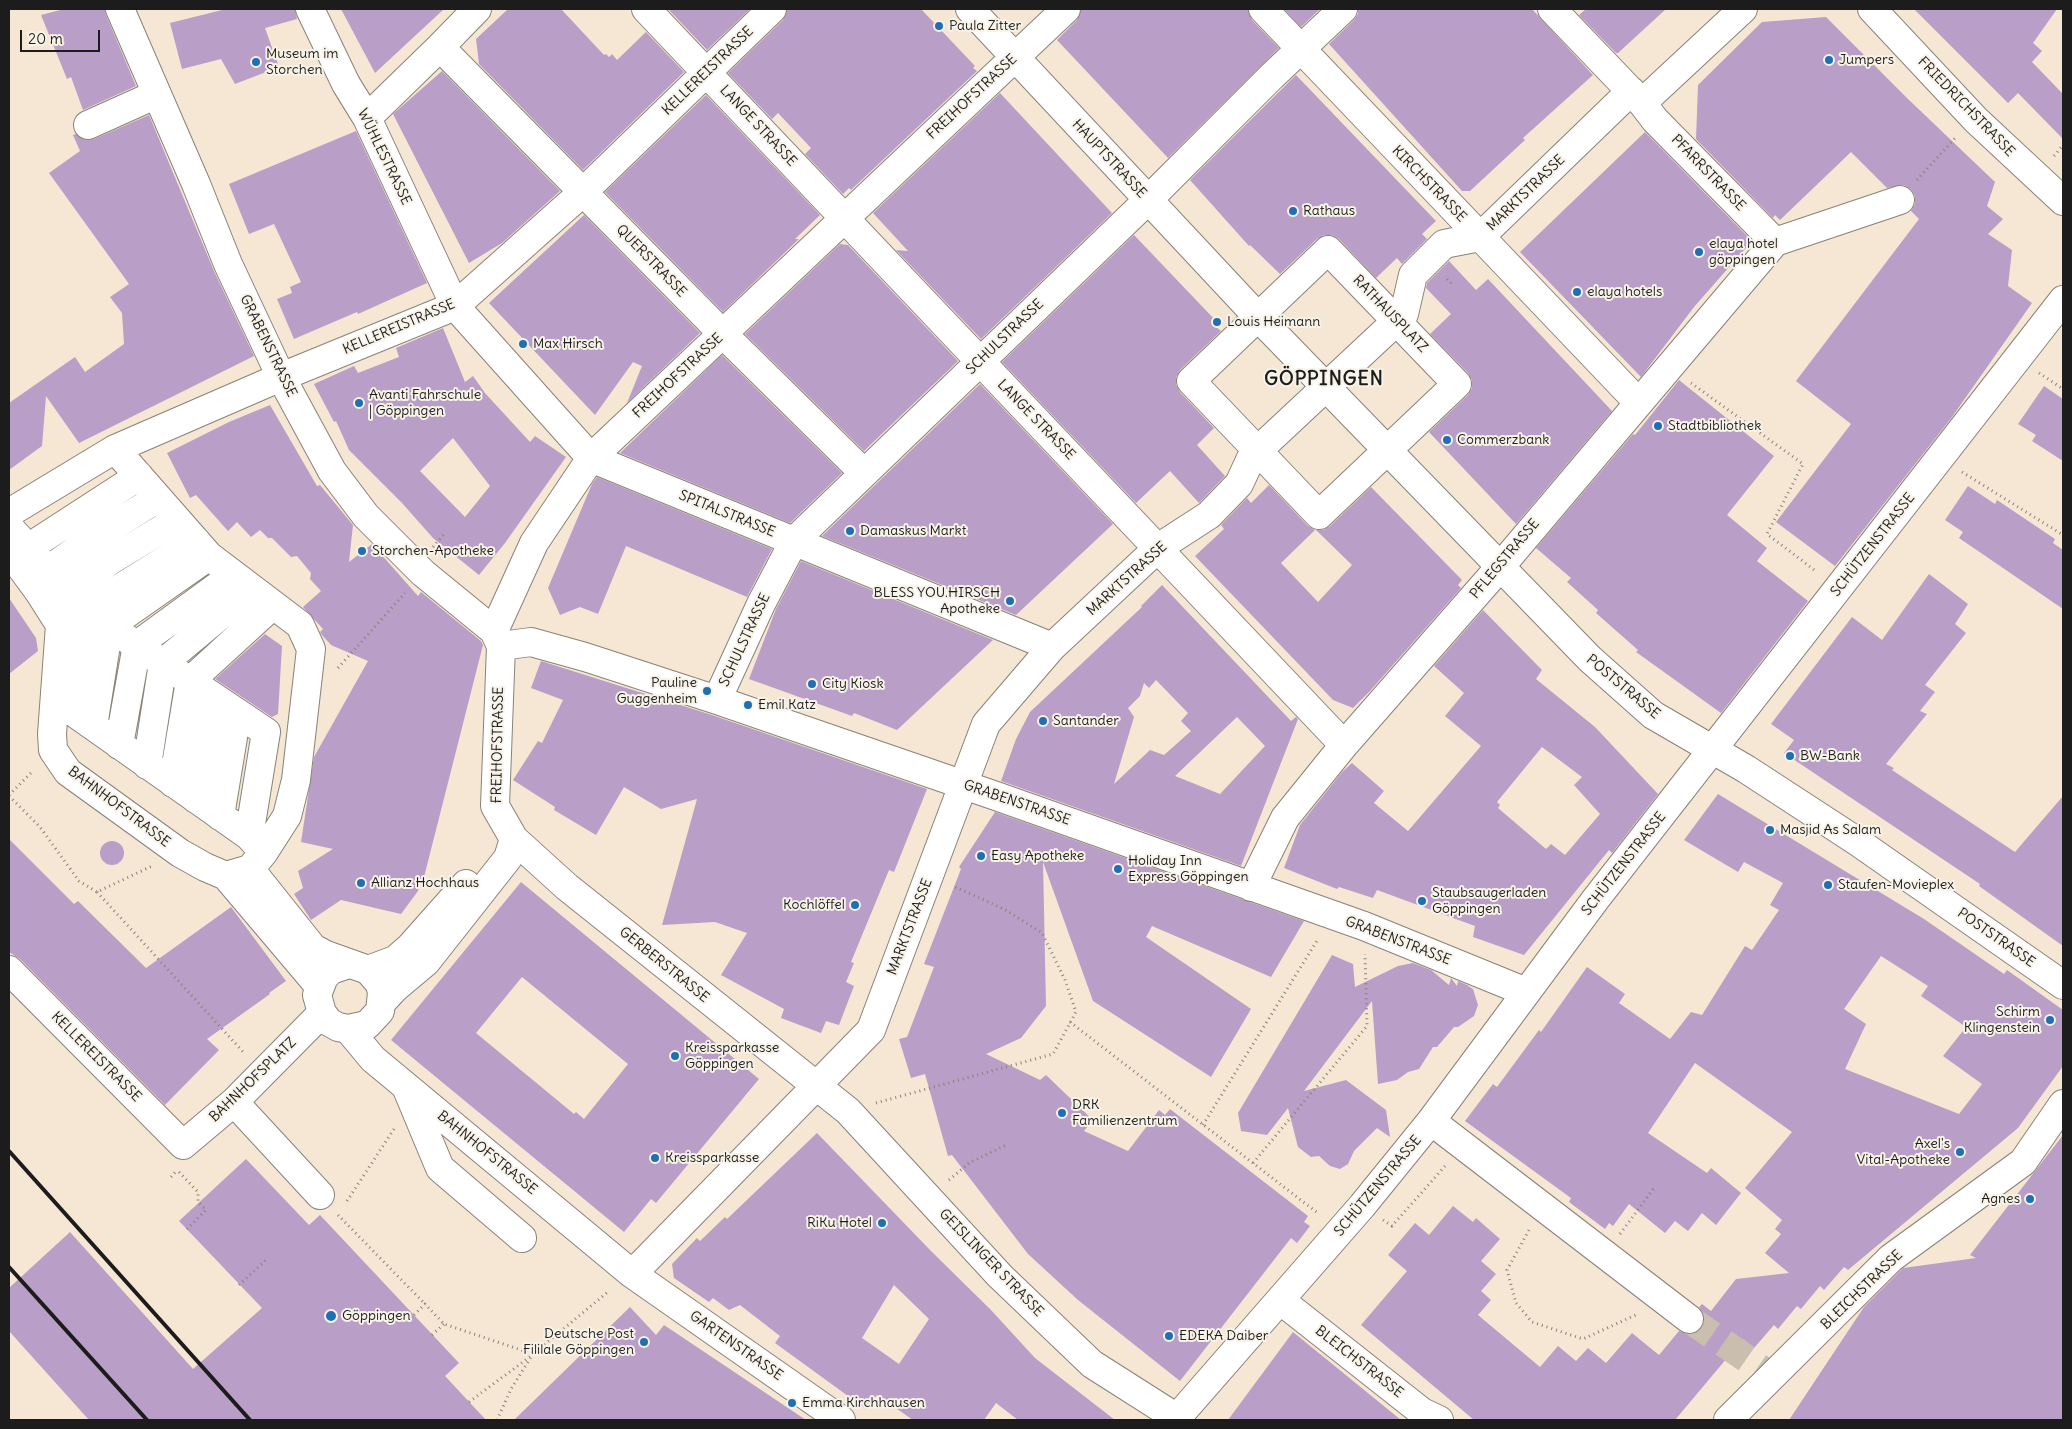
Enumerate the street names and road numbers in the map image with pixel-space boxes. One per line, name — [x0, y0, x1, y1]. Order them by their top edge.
street label: KELLEREISTRASSE — [659, 23, 757, 119]
street label: FREIHOFSTRASSE — [924, 51, 1020, 143]
street label: FRIEDRICHSTRASSE — [1914, 54, 2018, 160]
street label: LANGE STRASSE — [716, 82, 800, 170]
street label: WÜHLESTRASSE — [353, 106, 415, 208]
street label: HAUPTSTRASSE — [1068, 116, 1150, 202]
street label: PFARRSTRASSE — [1667, 131, 1749, 215]
street label: KIRCHSTRASSE — [1388, 142, 1470, 226]
street label: MARKTSTRASSE — [1483, 152, 1569, 234]
street label: QUERSTRASSE — [612, 221, 690, 301]
street label: RATHAUSPLATZ — [1349, 272, 1431, 356]
street label: GRABENSTRASSE — [236, 292, 300, 400]
street label: KELLEREISTRASSE — [340, 296, 458, 358]
street label: SCHULSTRASSE — [963, 296, 1047, 378]
street label: FREIHOFSTRASSE — [630, 330, 726, 422]
street label: LANGE STRASSE — [994, 376, 1078, 464]
street label: SPITALSTRASSE — [676, 487, 778, 541]
street label: SCHÜTZENSTRASSE — [1827, 490, 1919, 600]
street label: PFLEGSTRASSE — [1467, 516, 1543, 602]
street label: MARKTSTRASSE — [1083, 539, 1171, 619]
street label: SCHULSTRASSE — [716, 591, 774, 689]
street label: POSTSTRASSE — [1583, 651, 1663, 723]
street label: FREIHOFSTRASSE — [489, 686, 507, 804]
street label: BAHNHOFSTRASSE — [65, 763, 173, 851]
street label: GRABENSTRASSE — [961, 777, 1073, 829]
street label: SCHÜTZENSTRASSE — [1578, 809, 1670, 919]
street label: MARKTSTRASSE — [884, 876, 936, 978]
street label: POSTSTRASSE — [1954, 905, 2038, 971]
street label: GRABENSTRASSE — [1343, 913, 1453, 969]
street label: GERBERSTRASSE — [616, 924, 712, 1006]
street label: KELLEREISTRASSE — [48, 1009, 144, 1105]
street label: BAHNHOFSPLATZ — [206, 1034, 300, 1126]
street label: BAHNHOFSTRASSE — [434, 1108, 540, 1198]
street label: SCHÜTZENSTRASSE — [1331, 1132, 1425, 1240]
street label: GEISLINGER STRASSE — [935, 1206, 1047, 1320]
street label: BLEICHSTRASSE — [1818, 1247, 1906, 1333]
street label: GARTENSTRASSE — [686, 1308, 786, 1384]
street label: BLEICHSTRASSE — [1312, 1322, 1406, 1402]

